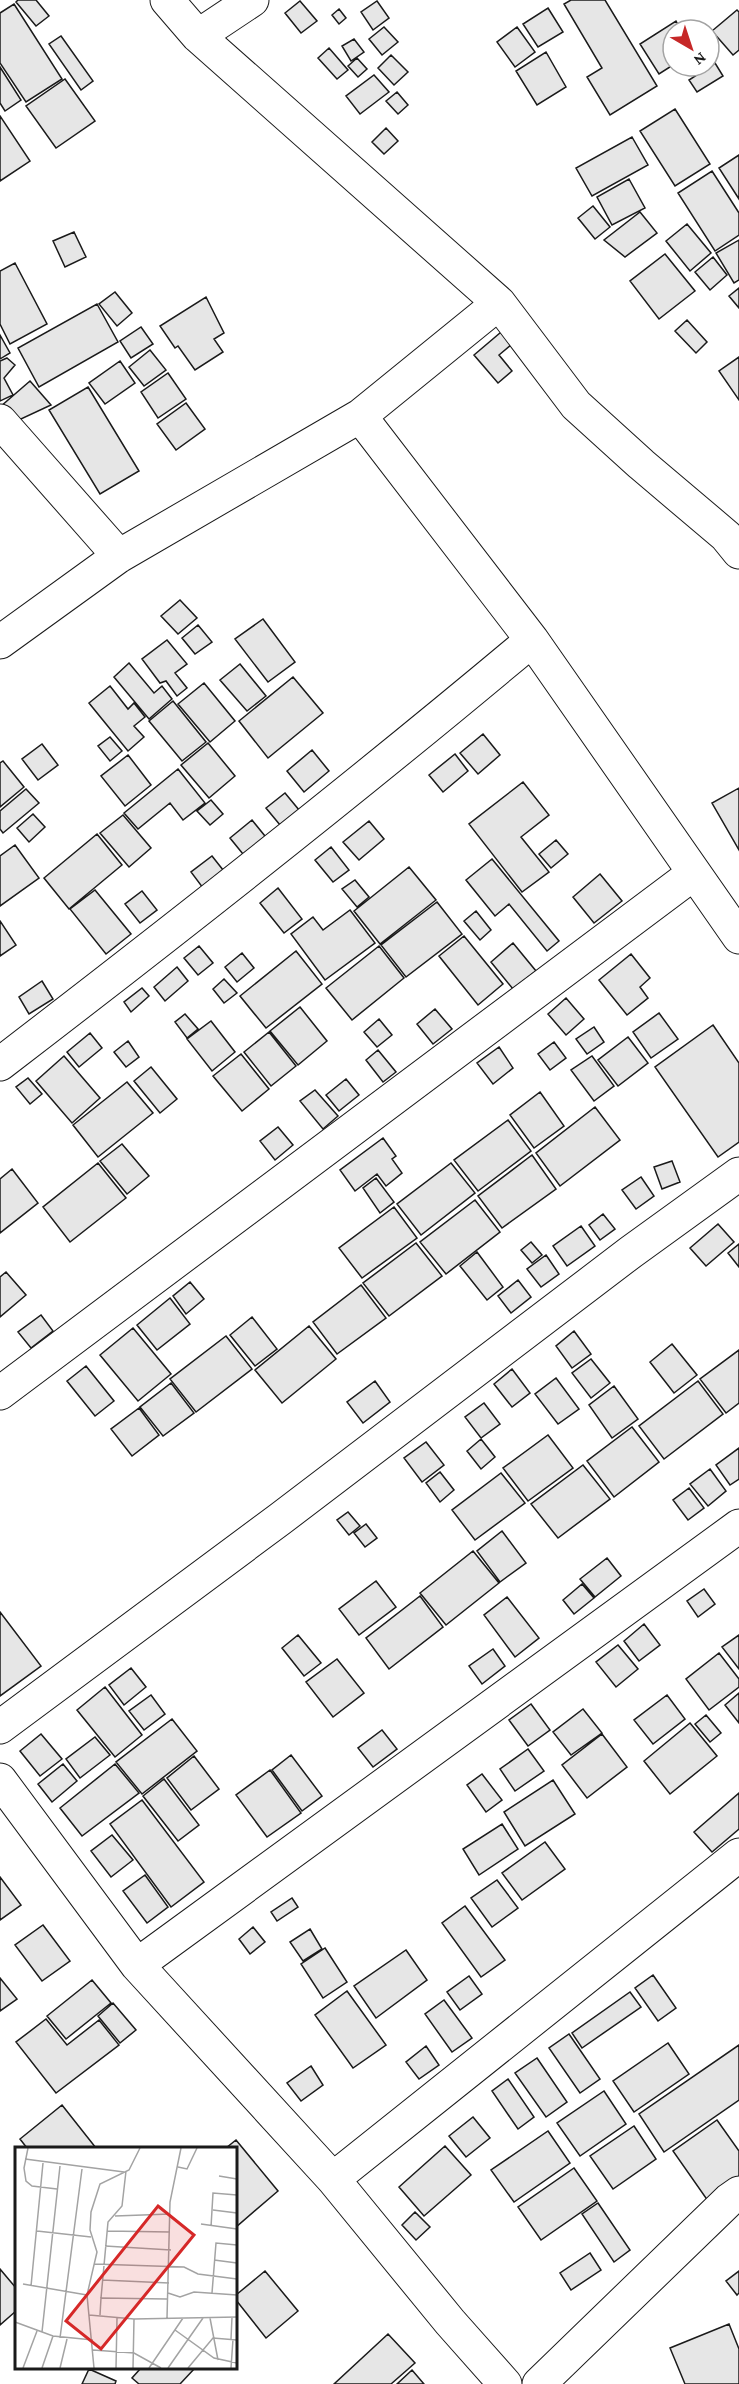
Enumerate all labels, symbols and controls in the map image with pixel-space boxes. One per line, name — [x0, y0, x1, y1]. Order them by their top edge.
north arrow — [661, 18, 721, 78]
text: N — [690, 49, 710, 69]
inset map — [15, 2147, 237, 2369]

